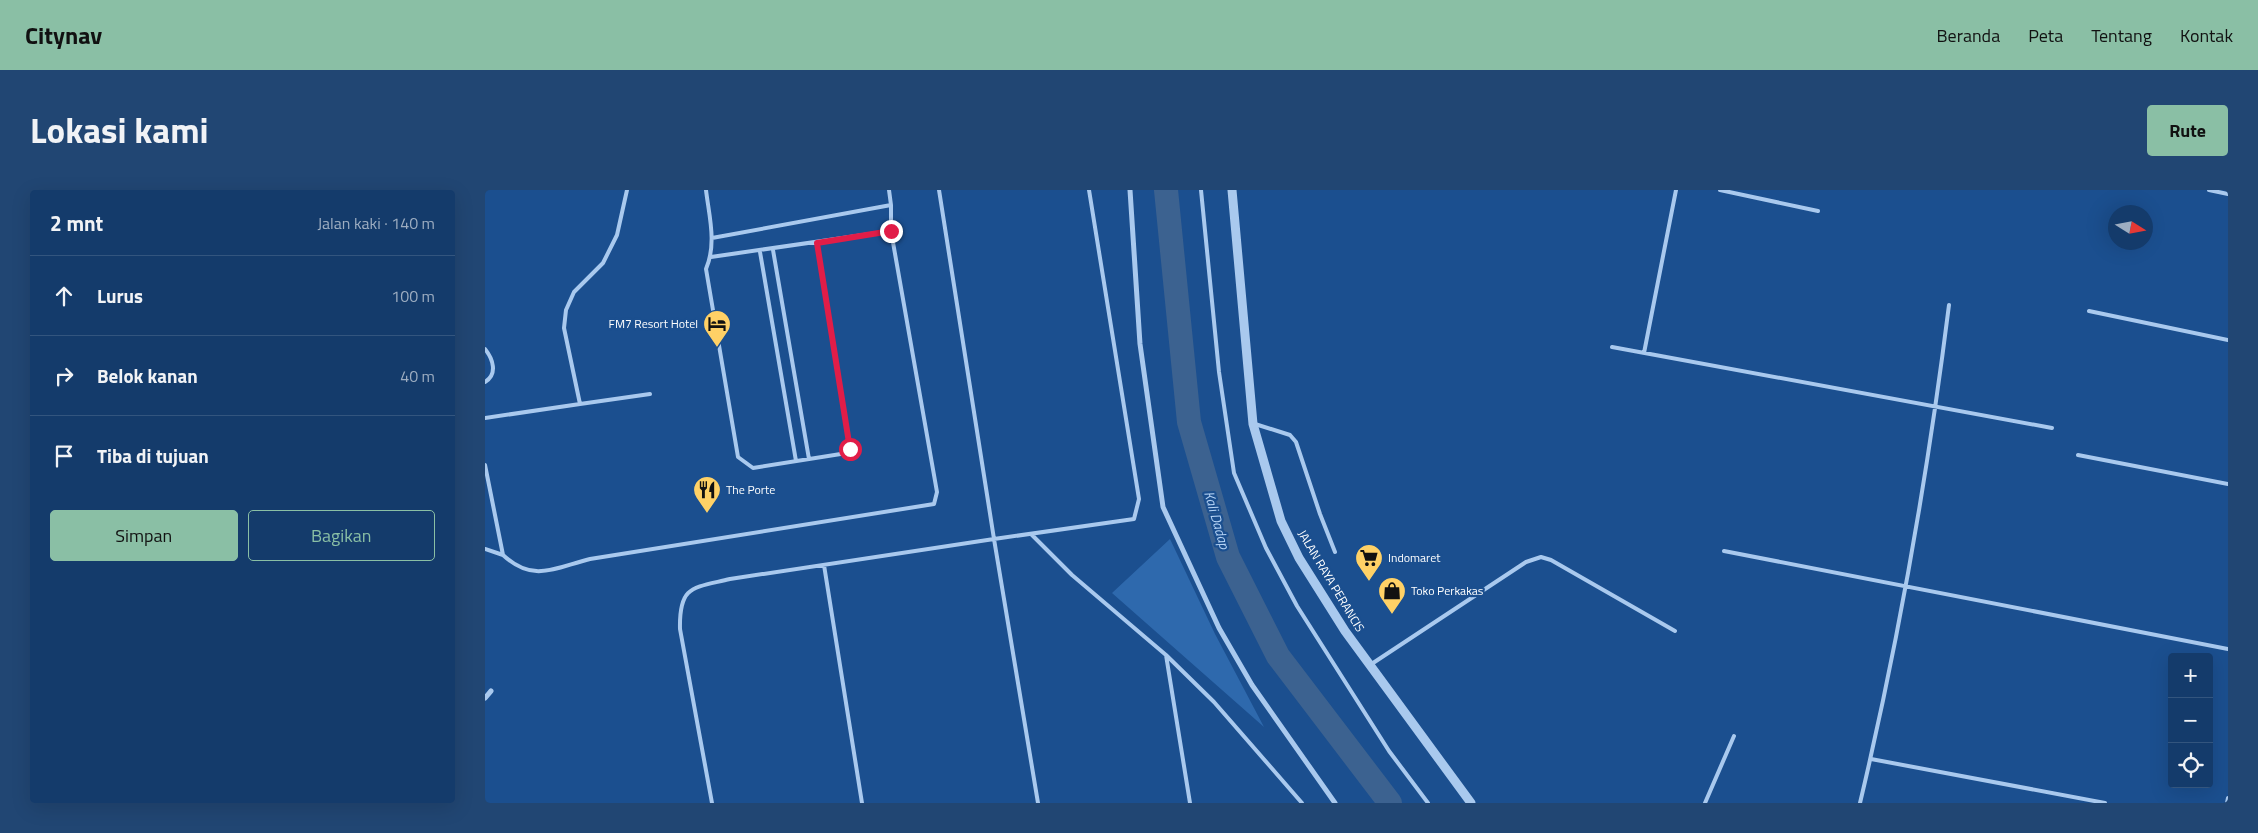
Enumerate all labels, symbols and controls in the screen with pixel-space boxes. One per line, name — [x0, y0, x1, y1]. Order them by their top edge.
text: Citynav — [25, 17, 102, 53]
text: Beranda — [1937, 22, 2000, 49]
text: Peta — [2028, 22, 2063, 49]
text: Tentang — [2091, 22, 2152, 49]
text: Kontak — [2180, 22, 2233, 49]
text: Lokasi kami — [30, 103, 209, 157]
button: Rute — [2147, 105, 2228, 156]
north arrow — [2108, 205, 2153, 250]
text: 2 mnt — [50, 207, 103, 239]
text: Jalan kaki · 140 m — [317, 211, 435, 235]
route end — [880, 220, 903, 243]
text: Lurus — [97, 281, 143, 310]
icon: ahead — [50, 282, 78, 310]
text: 100 m — [391, 284, 435, 308]
hotel icon: FM7 Resort Hotel — [702, 309, 732, 348]
place label: FM7 Resort Hotel — [609, 314, 698, 333]
text: Belok kanan — [97, 361, 198, 390]
icon: right — [50, 362, 78, 390]
text: 40 m — [400, 364, 435, 388]
route start — [839, 438, 862, 461]
text: Tiba di tujuan — [97, 441, 209, 470]
icon: arrive — [50, 442, 78, 470]
restaurant icon: The Porte — [692, 475, 722, 514]
place label: The Porte — [726, 480, 775, 499]
water label: Kali Dadap — [1199, 488, 1236, 552]
button: Simpan — [50, 510, 238, 561]
button: Bagikan — [248, 510, 435, 561]
street label: JALAN RAYA PERANCIS — [1293, 526, 1369, 635]
supermarket icon: Indomaret — [1354, 543, 1384, 582]
place label: Indomaret — [1388, 548, 1441, 567]
shop icon: Toko Perkakas — [1377, 576, 1407, 615]
place label: Toko Perkakas — [1411, 581, 1484, 600]
map controls — [2168, 653, 2213, 788]
button: + — [2168, 653, 2213, 698]
button: − — [2168, 698, 2213, 743]
button: locate — [2168, 743, 2213, 788]

